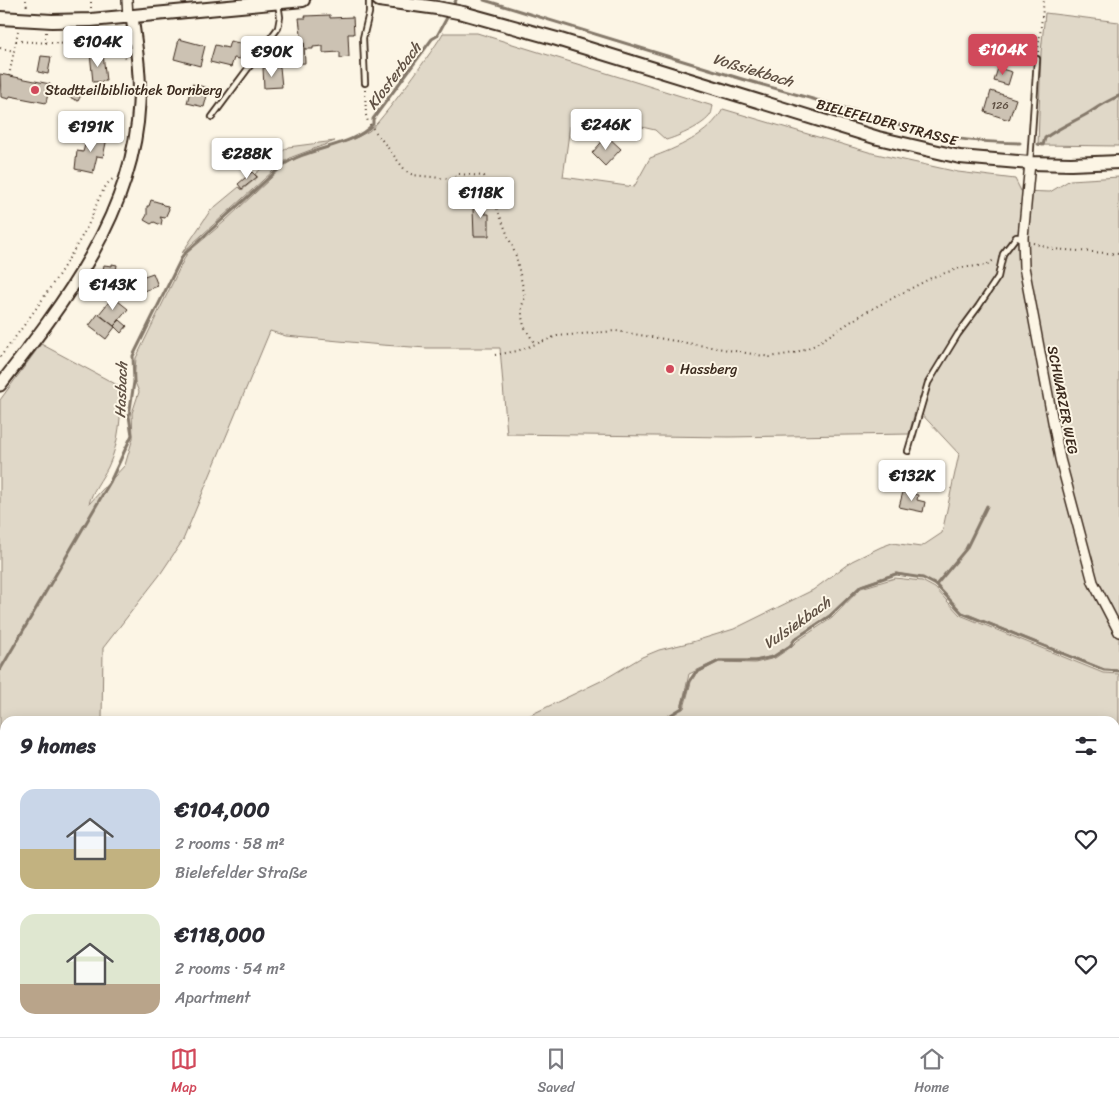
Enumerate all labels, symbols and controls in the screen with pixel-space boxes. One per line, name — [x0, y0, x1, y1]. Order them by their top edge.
pin: €104K — [63, 26, 133, 68]
text: €104K — [74, 27, 122, 56]
pin: €104K — [968, 34, 1038, 76]
text: €104K — [979, 35, 1027, 64]
pin: €90K — [242, 36, 302, 78]
water label: Klosterbach — [360, 36, 429, 115]
text: €90K — [252, 37, 292, 66]
water label: Voßsiekbach — [710, 45, 798, 95]
place label: Stadtteilbibliothek Dornberg — [45, 78, 222, 103]
marker: Stadtteilbibliothek Dornberg — [29, 84, 41, 96]
street label: BIELEFELDER STRASSE — [813, 92, 962, 154]
house number: 126 — [991, 96, 1009, 115]
pin: €246K — [571, 108, 641, 151]
pin: €191K — [56, 110, 126, 153]
text: €246K — [582, 110, 630, 139]
text: €191K — [69, 112, 113, 141]
pin: €288K — [212, 138, 282, 180]
text: €288K — [223, 139, 271, 168]
pin: €118K — [446, 176, 516, 219]
text: €118K — [459, 178, 503, 207]
pin: €143K — [78, 268, 148, 311]
text: €143K — [90, 270, 136, 299]
street label: SCHWARZER WEG — [1040, 344, 1085, 457]
place label: Hassberg — [680, 357, 737, 382]
water label: Hasbach — [107, 360, 135, 418]
marker: Hassberg — [664, 363, 676, 375]
pin: €132K — [877, 460, 947, 502]
text: €132K — [889, 461, 935, 490]
water label: Vulsiekbach — [758, 589, 837, 656]
text: 9 homes — [20, 727, 96, 765]
icon: filters — [1072, 732, 1100, 760]
text: €104,000 — [175, 791, 270, 829]
icon: home — [60, 809, 120, 869]
icon: heart — [1072, 825, 1100, 853]
text: 2 rooms · 58 m² — [175, 829, 285, 858]
text: Bielefelder Straße — [175, 858, 307, 887]
text: €118,000 — [175, 916, 265, 954]
icon: home — [60, 934, 120, 994]
icon: heart — [1072, 950, 1100, 978]
text: 2 rooms · 54 m² — [175, 954, 285, 983]
text: Apartment — [175, 983, 251, 1012]
tab: Map — [170, 1045, 198, 1100]
tab: Saved — [538, 1045, 574, 1100]
tab: Home — [914, 1045, 949, 1100]

